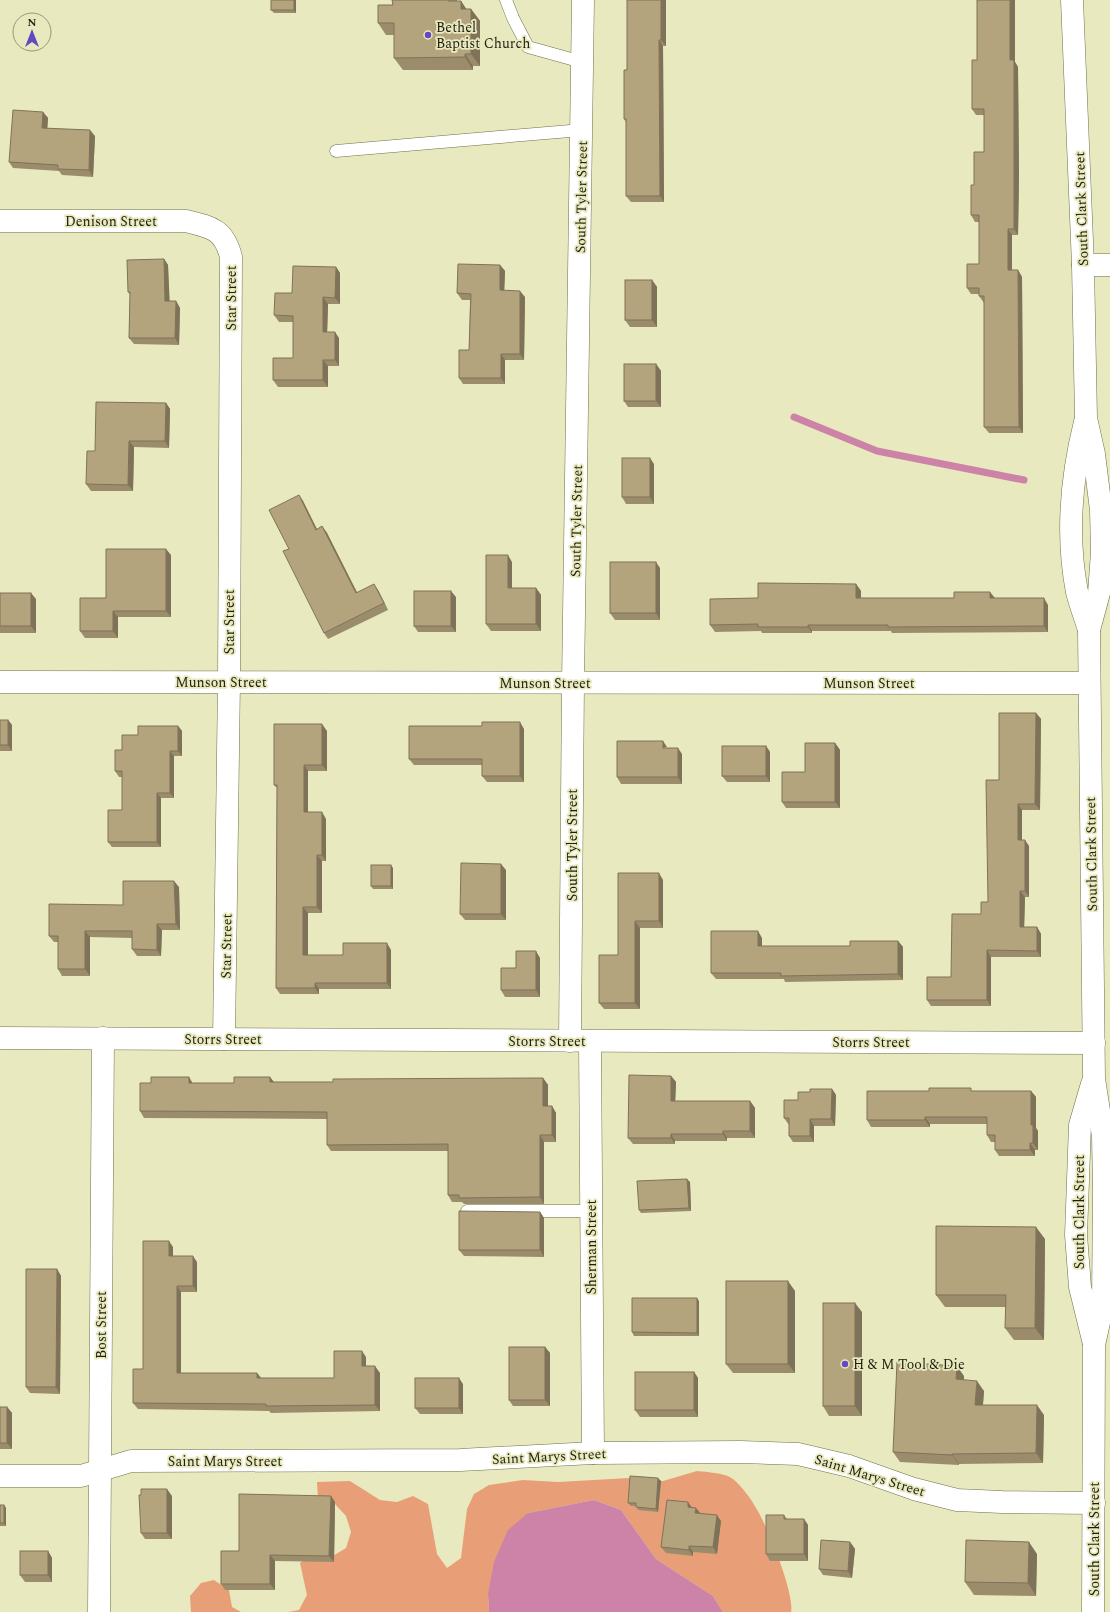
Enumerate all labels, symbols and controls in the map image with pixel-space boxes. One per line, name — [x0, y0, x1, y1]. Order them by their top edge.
north arrow — [12, 12, 52, 52]
text: N — [28, 14, 37, 31]
place label: Bethel Baptist Church — [436, 17, 530, 54]
marker: Bethel Baptist Church — [423, 30, 433, 40]
street label: South Tyler Street — [570, 141, 593, 253]
street label: South Clark Street — [1069, 151, 1094, 267]
street label: Denison Street — [65, 211, 157, 232]
street label: Star Street — [221, 265, 242, 331]
street label: South Tyler Street — [565, 465, 588, 577]
street label: Star Street — [219, 589, 240, 655]
street label: Munson Street — [175, 672, 267, 693]
street label: Munson Street — [499, 673, 591, 694]
street label: Munson Street — [823, 673, 915, 694]
street label: South Tyler Street — [562, 789, 583, 901]
street label: South Clark Street — [1080, 797, 1103, 911]
street label: Star Street — [215, 913, 238, 979]
street label: Storrs Street — [184, 1029, 262, 1050]
street label: Storrs Street — [508, 1031, 586, 1052]
street label: Storrs Street — [832, 1032, 910, 1053]
street label: South Clark Street — [1069, 1155, 1090, 1269]
street label: Sherman Street — [581, 1199, 602, 1295]
street label: Bost Street — [91, 1291, 112, 1359]
place label: H & M Tool & Die — [853, 1354, 965, 1375]
marker: H & M Tool & Die — [840, 1359, 850, 1369]
street label: Saint Marys Street — [491, 1443, 607, 1470]
street label: Saint Marys Street — [812, 1449, 928, 1502]
street label: Saint Marys Street — [168, 1451, 282, 1472]
street label: South Clark Street — [1084, 1482, 1105, 1596]

